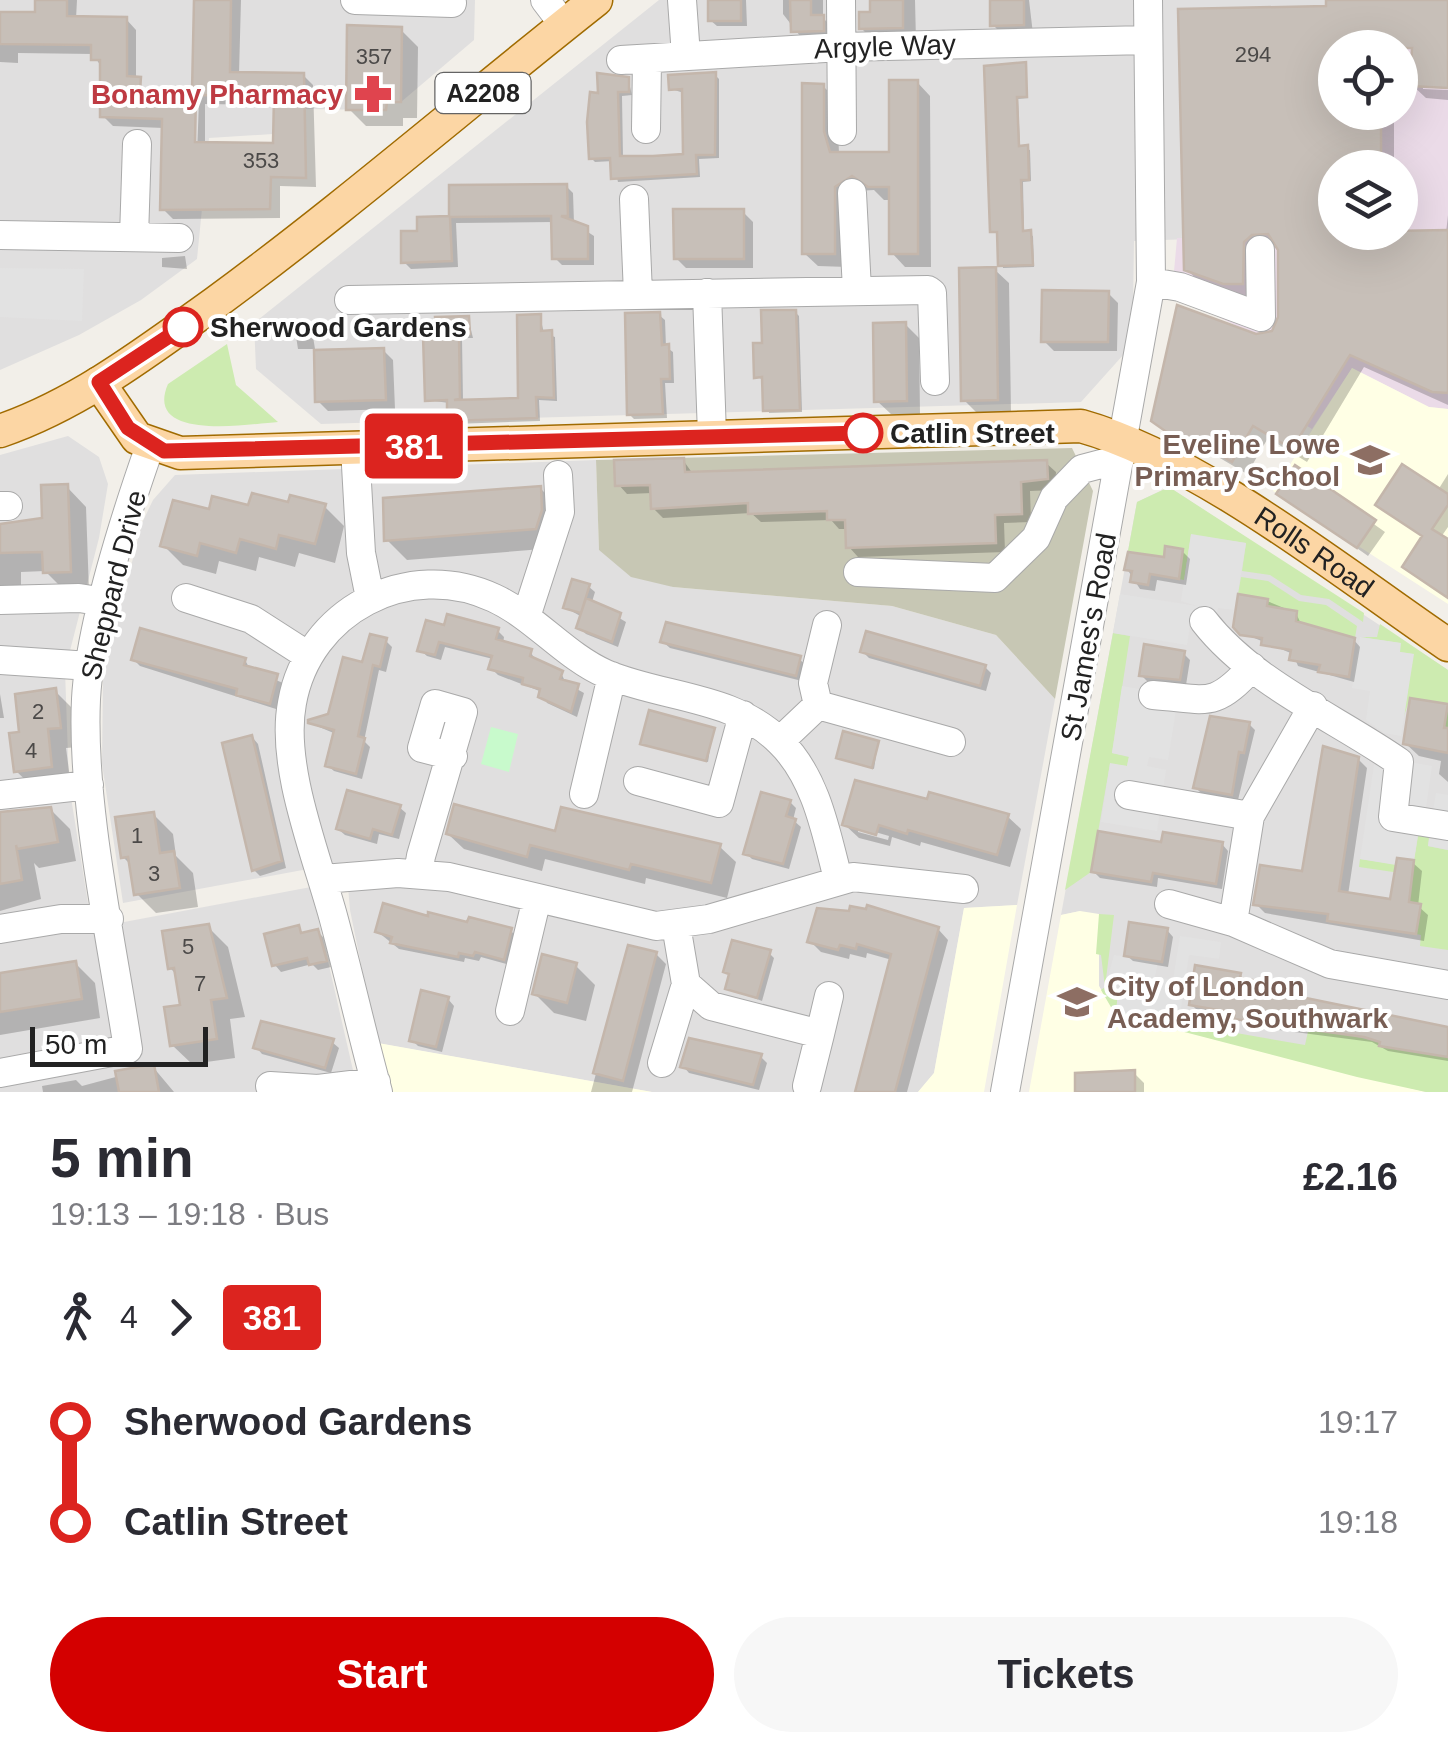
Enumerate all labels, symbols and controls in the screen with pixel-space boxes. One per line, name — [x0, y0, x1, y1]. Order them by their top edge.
street label: Argyle Way — [813, 29, 957, 64]
map controls — [1318, 30, 1418, 250]
button: locate — [1318, 30, 1418, 130]
house number: 294 — [1235, 42, 1271, 67]
house number: 357 — [356, 44, 392, 69]
pharmacy icon: Bonamy Pharmacy — [352, 73, 394, 115]
road number: A2208 — [436, 73, 530, 113]
place label: Bonamy Pharmacy — [91, 79, 343, 110]
house number: 353 — [243, 148, 279, 173]
button: layers — [1318, 150, 1418, 250]
marker: Sherwood Gardens — [164, 308, 202, 346]
place label: Sherwood Gardens — [210, 312, 467, 343]
line badge: 381 — [356, 414, 472, 478]
marker: Catlin Street — [844, 414, 882, 452]
place label: Catlin Street — [890, 418, 1055, 449]
text: 381 — [385, 427, 443, 466]
place label: Eveline Lowe Primary School — [1135, 429, 1340, 492]
school or university icon: Eveline Lowe Primary School — [1349, 439, 1391, 481]
street label: Sheppard Drive — [75, 487, 152, 683]
street label: Rolls Road — [1249, 501, 1379, 604]
street label: St James's Road — [1055, 531, 1122, 744]
house number: 2 — [32, 699, 44, 724]
house number: 4 — [25, 738, 37, 763]
house number: 1 — [131, 823, 143, 848]
house number: 3 — [148, 861, 160, 886]
house number: 5 — [182, 934, 194, 959]
house number: 7 — [194, 971, 206, 996]
place label: City of London Academy, Southwark — [1107, 971, 1389, 1034]
school or university icon: City of London Academy, Southwark — [1056, 981, 1098, 1023]
scale bar — [30, 1022, 208, 1066]
text: 50 m — [45, 1029, 107, 1060]
text: 5 min — [50, 1127, 194, 1189]
text: £2.16 — [1303, 1156, 1398, 1198]
text: 19:13 – 19:18 · Bus — [50, 1196, 329, 1232]
icon: walk — [50, 1290, 105, 1345]
icon: forward — [153, 1290, 208, 1345]
text: 381 — [243, 1298, 301, 1337]
text: 4 — [120, 1299, 138, 1335]
text: Sherwood Gardens — [124, 1401, 472, 1443]
text: 19:17 — [1318, 1404, 1398, 1440]
text: Catlin Street — [124, 1501, 348, 1543]
text: 19:18 — [1318, 1504, 1398, 1540]
button: Start — [50, 1617, 714, 1732]
button: Tickets — [734, 1617, 1398, 1732]

